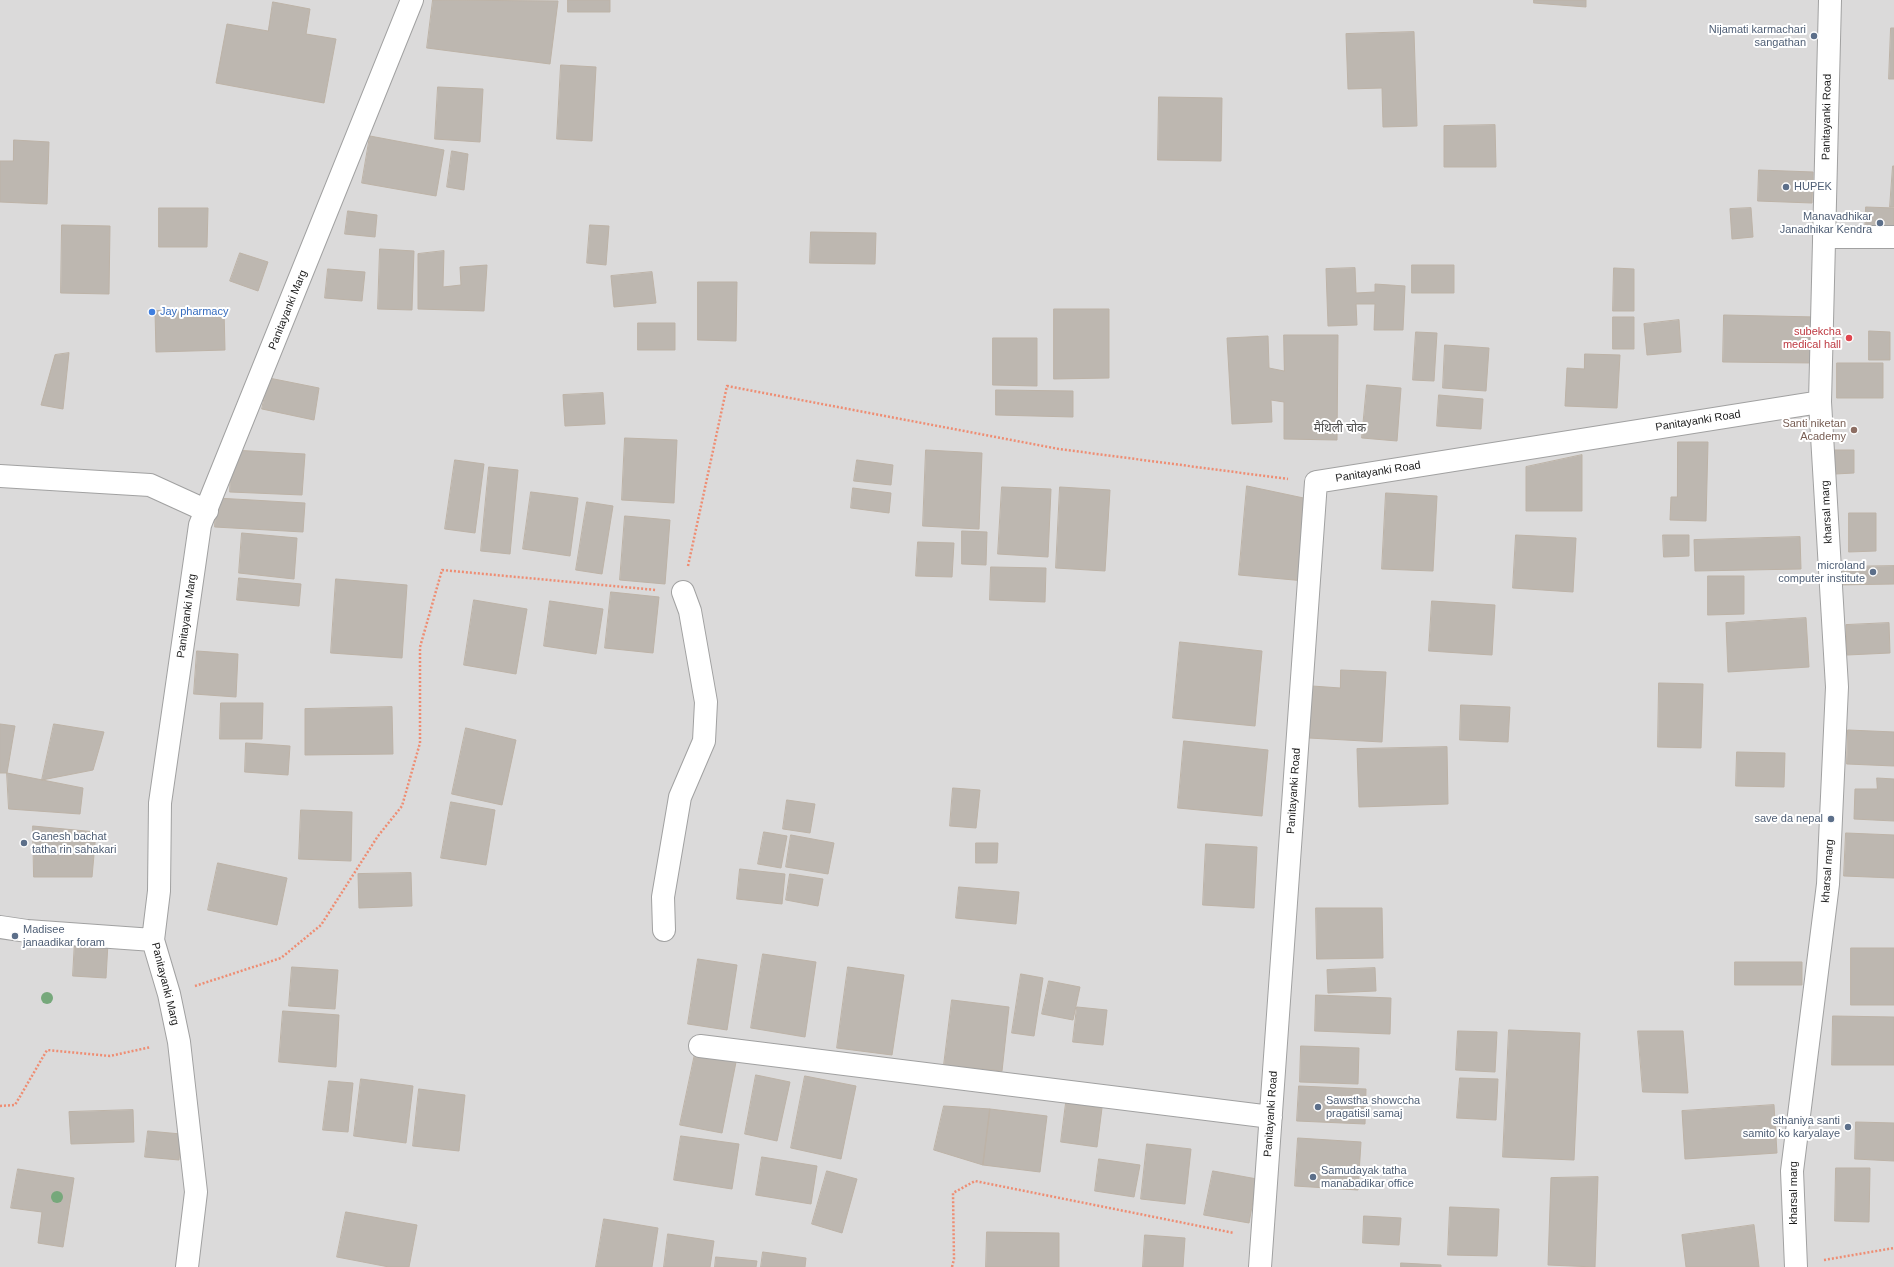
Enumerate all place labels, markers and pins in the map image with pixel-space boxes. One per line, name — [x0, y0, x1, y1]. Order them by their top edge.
place label: Nijamati karmachari sangathan — [1709, 23, 1806, 49]
marker: Nijamati karmachari sangathan — [1809, 31, 1819, 41]
place label: HUPEK — [1794, 180, 1832, 194]
marker: HUPEK — [1781, 182, 1791, 192]
place label: Manavadhikar Janadhikar Kendra — [1780, 210, 1872, 236]
marker: Manavadhikar Janadhikar Kendra — [1875, 218, 1885, 228]
place label: Jay pharmacy — [160, 305, 228, 319]
marker: Jay pharmacy — [147, 307, 157, 317]
place label: subekcha medical hall — [1783, 325, 1841, 351]
marker: subekcha medical hall — [1844, 333, 1854, 343]
place label: Santi niketan Academy — [1782, 417, 1846, 443]
marker: Santi niketan Academy — [1849, 425, 1859, 435]
place label: microland computer institute — [1778, 559, 1865, 585]
marker: microland computer institute — [1868, 567, 1878, 577]
place label: save da nepal — [1755, 812, 1823, 826]
marker: save da nepal — [1826, 814, 1836, 824]
place label: Ganesh bachat tatha rin sahakari — [32, 830, 116, 856]
marker: Ganesh bachat tatha rin sahakari — [19, 838, 29, 848]
place label: Madisee janaadikar foram — [23, 923, 105, 949]
marker: Madisee janaadikar foram — [10, 931, 20, 941]
place label: Sawstha showccha pragatisil samaj — [1326, 1094, 1420, 1120]
marker: Sawstha showccha pragatisil samaj — [1313, 1102, 1323, 1112]
place label: sthaniya santi samito ko karyalaye — [1743, 1114, 1840, 1140]
marker: sthaniya santi samito ko karyalaye — [1843, 1122, 1853, 1132]
place label: Samudayak tatha manabadikar office — [1321, 1164, 1414, 1190]
marker: Samudayak tatha manabadikar office — [1308, 1172, 1318, 1182]

